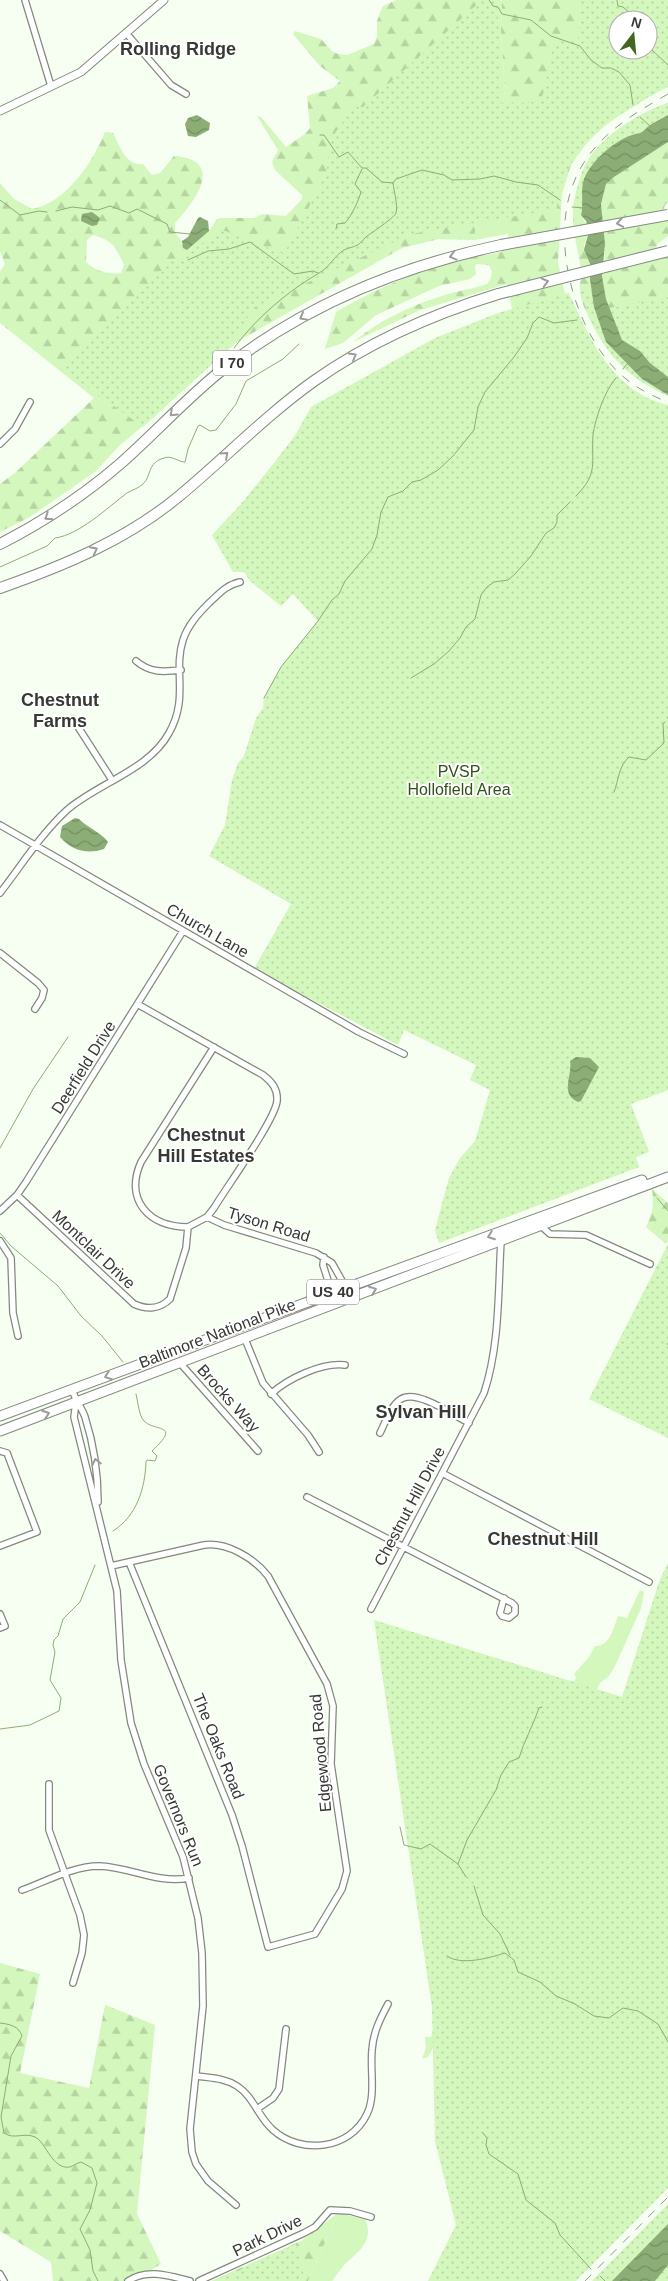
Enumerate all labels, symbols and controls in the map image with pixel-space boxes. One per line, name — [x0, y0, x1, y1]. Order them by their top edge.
north arrow — [608, 10, 658, 60]
text: N — [630, 13, 644, 32]
district label: Rolling Ridge — [120, 39, 236, 59]
one-way arrow — [616, 218, 624, 228]
one-way arrow — [449, 250, 458, 261]
one-way arrow — [541, 277, 550, 288]
one-way arrow — [299, 310, 308, 320]
road number: I 70 — [213, 350, 251, 376]
one-way arrow — [348, 353, 357, 363]
one-way arrow — [170, 407, 179, 416]
one-way arrow — [219, 452, 228, 461]
one-way arrow — [45, 511, 54, 520]
one-way arrow — [88, 546, 97, 556]
district label: Chestnut Farms — [21, 690, 99, 731]
park label: PVSP Hollofield Area — [407, 763, 511, 798]
street label: Church Lane — [164, 900, 252, 961]
street label: Deerfield Drive — [48, 1018, 119, 1117]
district label: Chestnut Hill Estates — [157, 1125, 255, 1166]
street label: Tyson Road — [226, 1204, 312, 1245]
street label: Montclair Drive — [49, 1207, 139, 1292]
one-way arrow — [487, 1230, 496, 1240]
road number: US 40 — [307, 1280, 359, 1304]
one-way arrow — [369, 1286, 377, 1296]
street label: Baltimore National Pike — [137, 1296, 298, 1371]
street label: Brocks Way — [194, 1361, 263, 1436]
one-way arrow — [104, 1370, 113, 1380]
district label: Sylvan Hill — [375, 1402, 467, 1422]
one-way arrow — [41, 1410, 49, 1420]
street label: Chestnut Hill Drive — [371, 1444, 448, 1569]
one-way arrow — [91, 1457, 102, 1466]
district label: Chestnut Hill — [488, 1529, 599, 1549]
street label: The Oaks Road — [190, 1691, 247, 1801]
street label: Edgewood Road — [307, 1693, 334, 1813]
street label: Governors Run — [150, 1762, 207, 1869]
street label: Park Drive — [230, 2211, 305, 2259]

